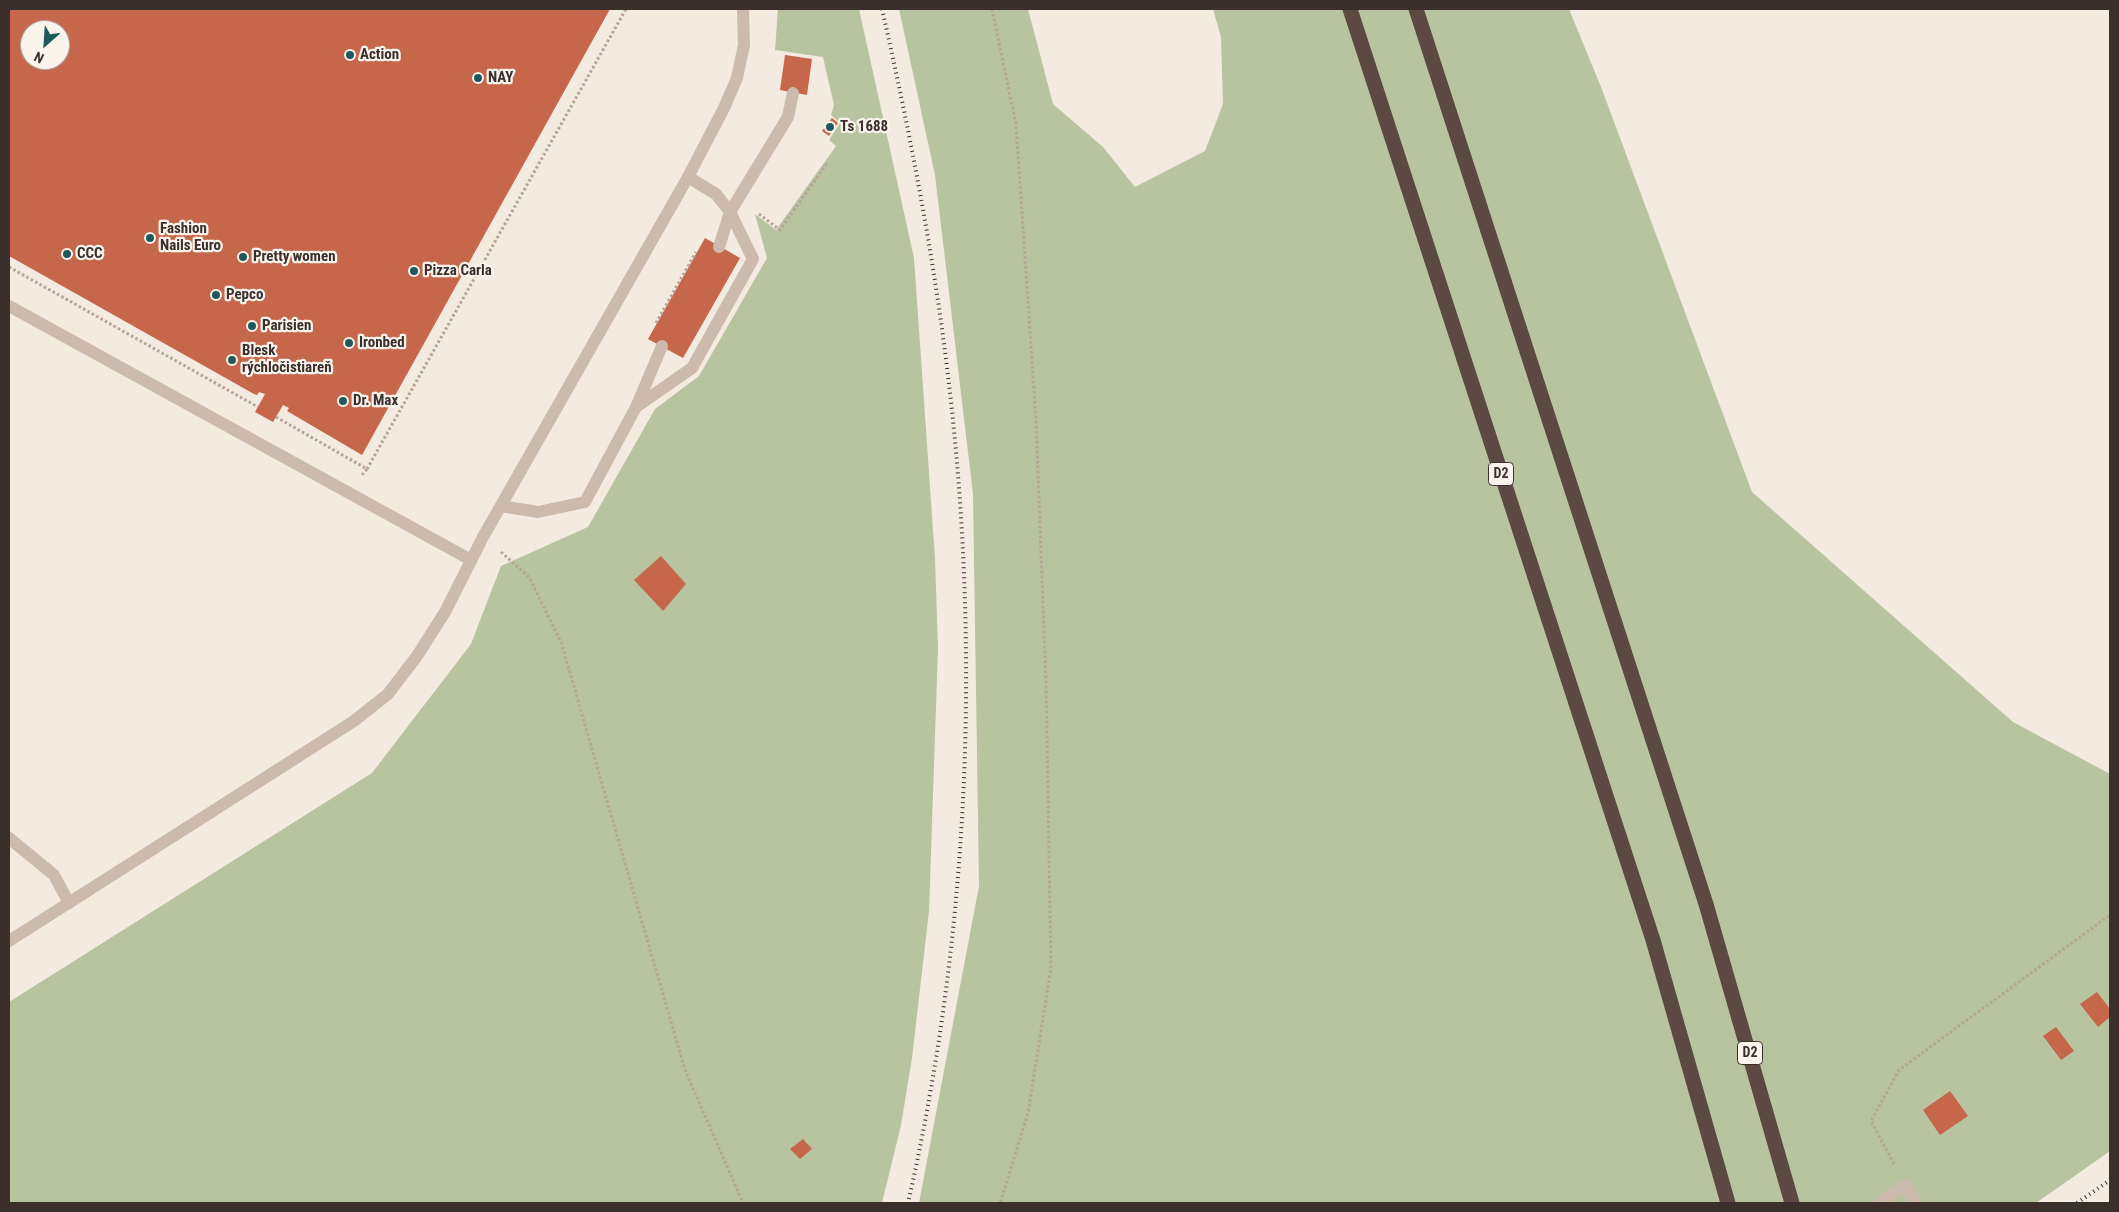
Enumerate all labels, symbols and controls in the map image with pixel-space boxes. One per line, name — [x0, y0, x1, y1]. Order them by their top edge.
north arrow — [20, 20, 70, 70]
place label: Action — [360, 46, 399, 64]
text: N — [32, 49, 46, 67]
marker: Action — [344, 49, 356, 61]
place label: NAY — [488, 69, 513, 87]
marker: NAY — [472, 72, 484, 84]
place label: Ts 1688 — [840, 118, 888, 136]
marker: Ts 1688 — [824, 121, 836, 133]
place label: Fashion Nails Euro — [160, 220, 221, 255]
marker: Fashion Nails Euro — [144, 232, 156, 244]
place label: CCC — [77, 245, 103, 263]
marker: CCC — [61, 248, 73, 260]
place label: Pretty women — [253, 248, 336, 266]
marker: Pretty women — [237, 251, 249, 263]
place label: Pizza Carla — [424, 262, 492, 280]
marker: Pizza Carla — [408, 265, 420, 277]
place label: Pepco — [226, 286, 263, 304]
marker: Pepco — [210, 289, 222, 301]
place label: Parisien — [262, 317, 311, 335]
marker: Parisien — [246, 320, 258, 332]
place label: Ironbed — [359, 334, 405, 352]
marker: Ironbed — [343, 337, 355, 349]
place label: Blesk rýchločistiareň — [242, 342, 332, 377]
marker: Blesk rýchločistiareň — [226, 354, 238, 366]
place label: Dr. Max — [353, 392, 398, 410]
marker: Dr. Max — [337, 395, 349, 407]
road number: D2 — [1488, 462, 1514, 486]
road number: D2 — [1738, 1042, 1762, 1064]

